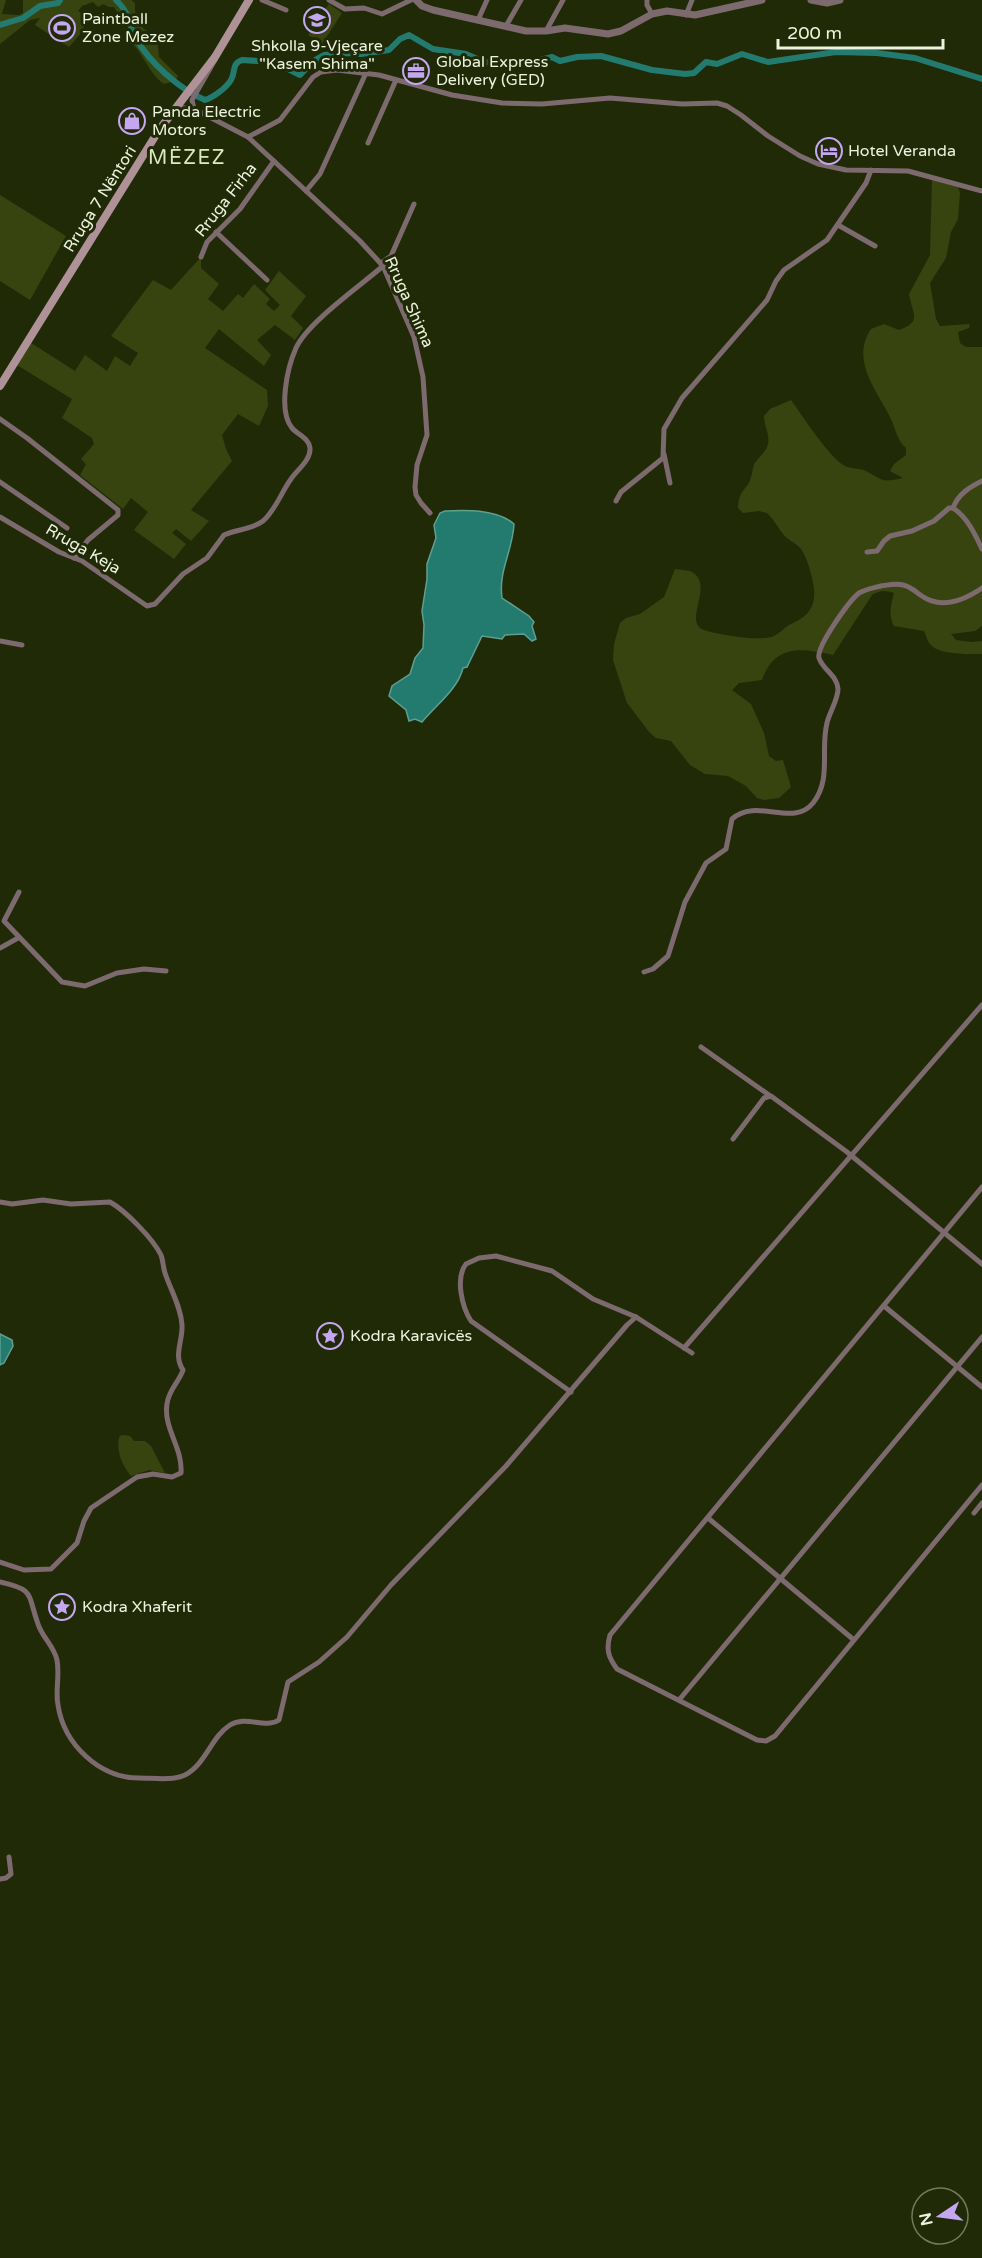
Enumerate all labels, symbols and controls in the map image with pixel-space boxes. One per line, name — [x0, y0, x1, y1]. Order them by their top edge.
school or university icon: Shkolla 9-Vjeçare "Kasem Shima" — [302, 5, 332, 35]
place label: Paintball Zone Mezez — [82, 9, 174, 47]
scale bar — [778, 12, 943, 50]
sports icon: Paintball Zone Mezez — [47, 13, 77, 43]
text: 200 m — [787, 22, 842, 44]
place label: Shkolla 9-Vjeçare "Kasem Shima" — [251, 36, 383, 74]
place label: Global Express Delivery (GED) — [436, 52, 548, 90]
office icon: Global Express Delivery (GED) — [401, 56, 431, 86]
place label: Panda Electric Motors — [152, 102, 261, 140]
shop icon: Panda Electric Motors — [117, 106, 147, 136]
hotel icon: Hotel Veranda — [814, 136, 844, 166]
place label: Hotel Veranda — [848, 141, 956, 161]
street label: Rruga 7 Nëntori — [59, 142, 141, 256]
district label: MËZEZ — [148, 146, 226, 170]
street label: Rruga Firha — [191, 159, 261, 241]
street label: Rruga Shima — [380, 253, 438, 351]
street label: Rruga Keja — [42, 519, 124, 579]
place icon: Kodra Karavicës — [315, 1321, 345, 1351]
place label: Kodra Karavicës — [350, 1326, 472, 1346]
place icon: Kodra Xhaferit — [47, 1592, 77, 1622]
place label: Kodra Xhaferit — [82, 1597, 192, 1617]
north arrow — [910, 2186, 970, 2246]
text: N — [915, 2211, 938, 2228]

